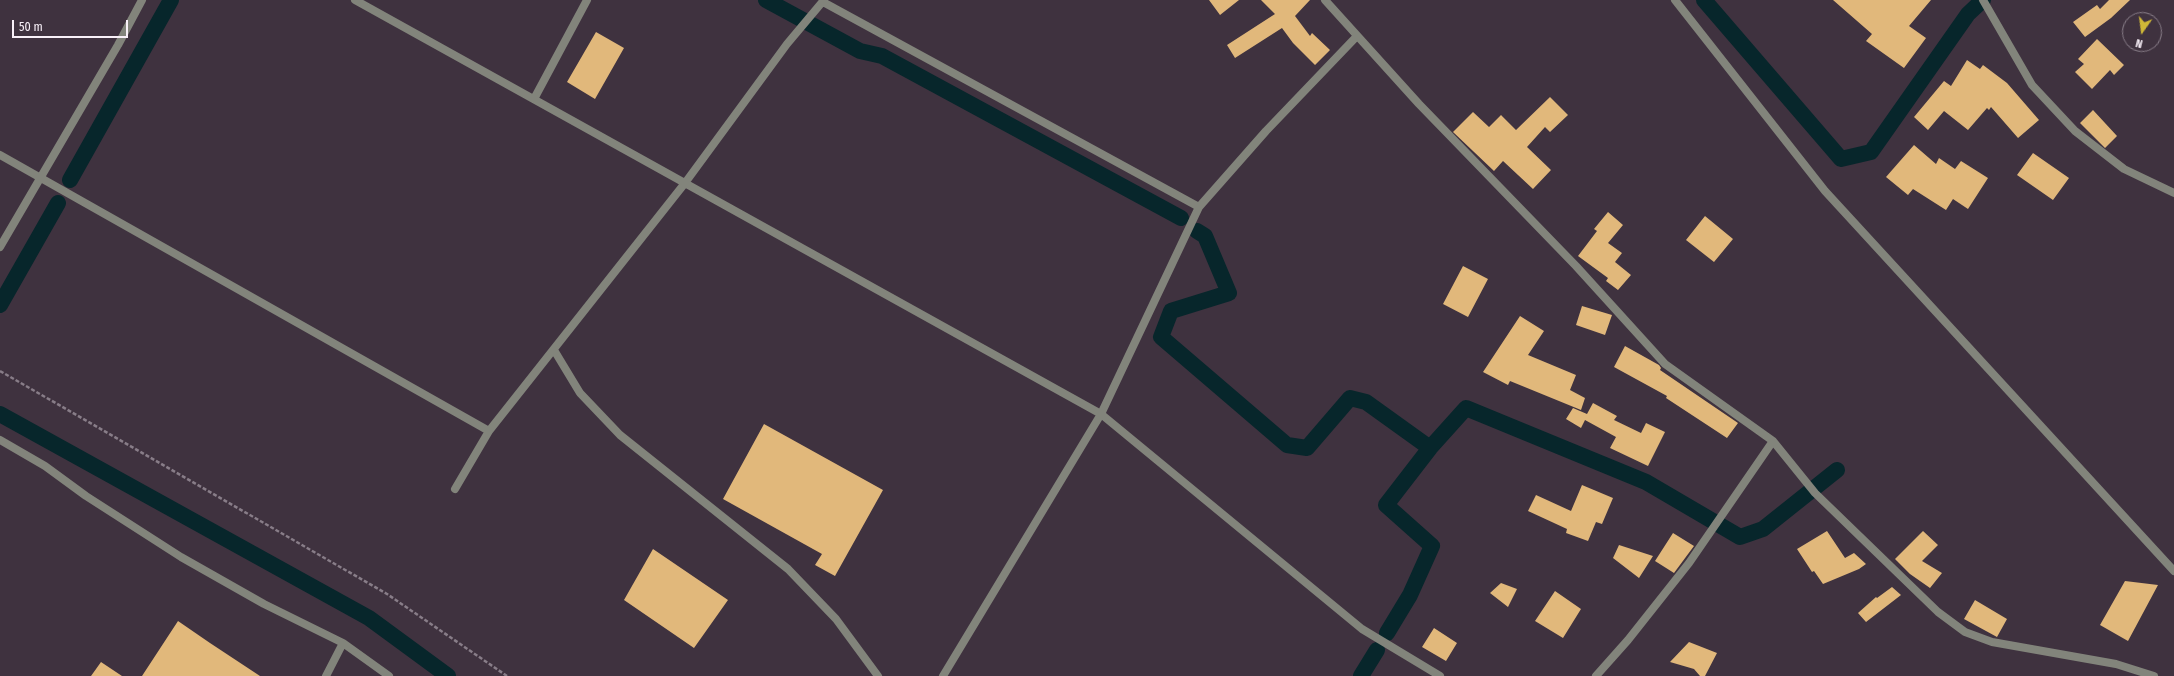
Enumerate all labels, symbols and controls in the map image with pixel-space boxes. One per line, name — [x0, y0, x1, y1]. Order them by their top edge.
scale bar — [14, 12, 130, 38]
north arrow — [2122, 12, 2162, 52]
text: 50 m — [19, 20, 43, 34]
text: N — [2134, 36, 2144, 50]

